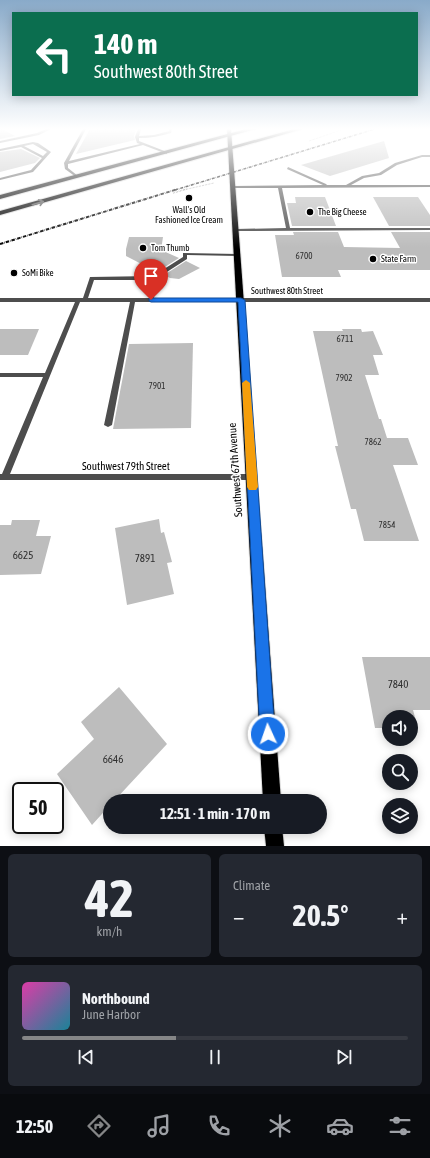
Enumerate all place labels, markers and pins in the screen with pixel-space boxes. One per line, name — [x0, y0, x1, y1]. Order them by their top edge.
marker: Wall's Old Fashioned Ice Cream — [184, 193, 194, 203]
place label: Wall's Old Fashioned Ice Cream — [155, 205, 223, 225]
marker: The Big Cheese — [305, 207, 315, 217]
place label: The Big Cheese — [318, 207, 367, 217]
marker: Tom Thumb — [138, 243, 148, 253]
place label: Tom Thumb — [151, 243, 190, 253]
marker: State Farm — [368, 254, 378, 264]
place label: State Farm — [381, 254, 416, 264]
pin — [134, 259, 168, 300]
marker: SoMi Bike — [9, 268, 19, 278]
place label: SoMi Bike — [22, 268, 54, 278]

